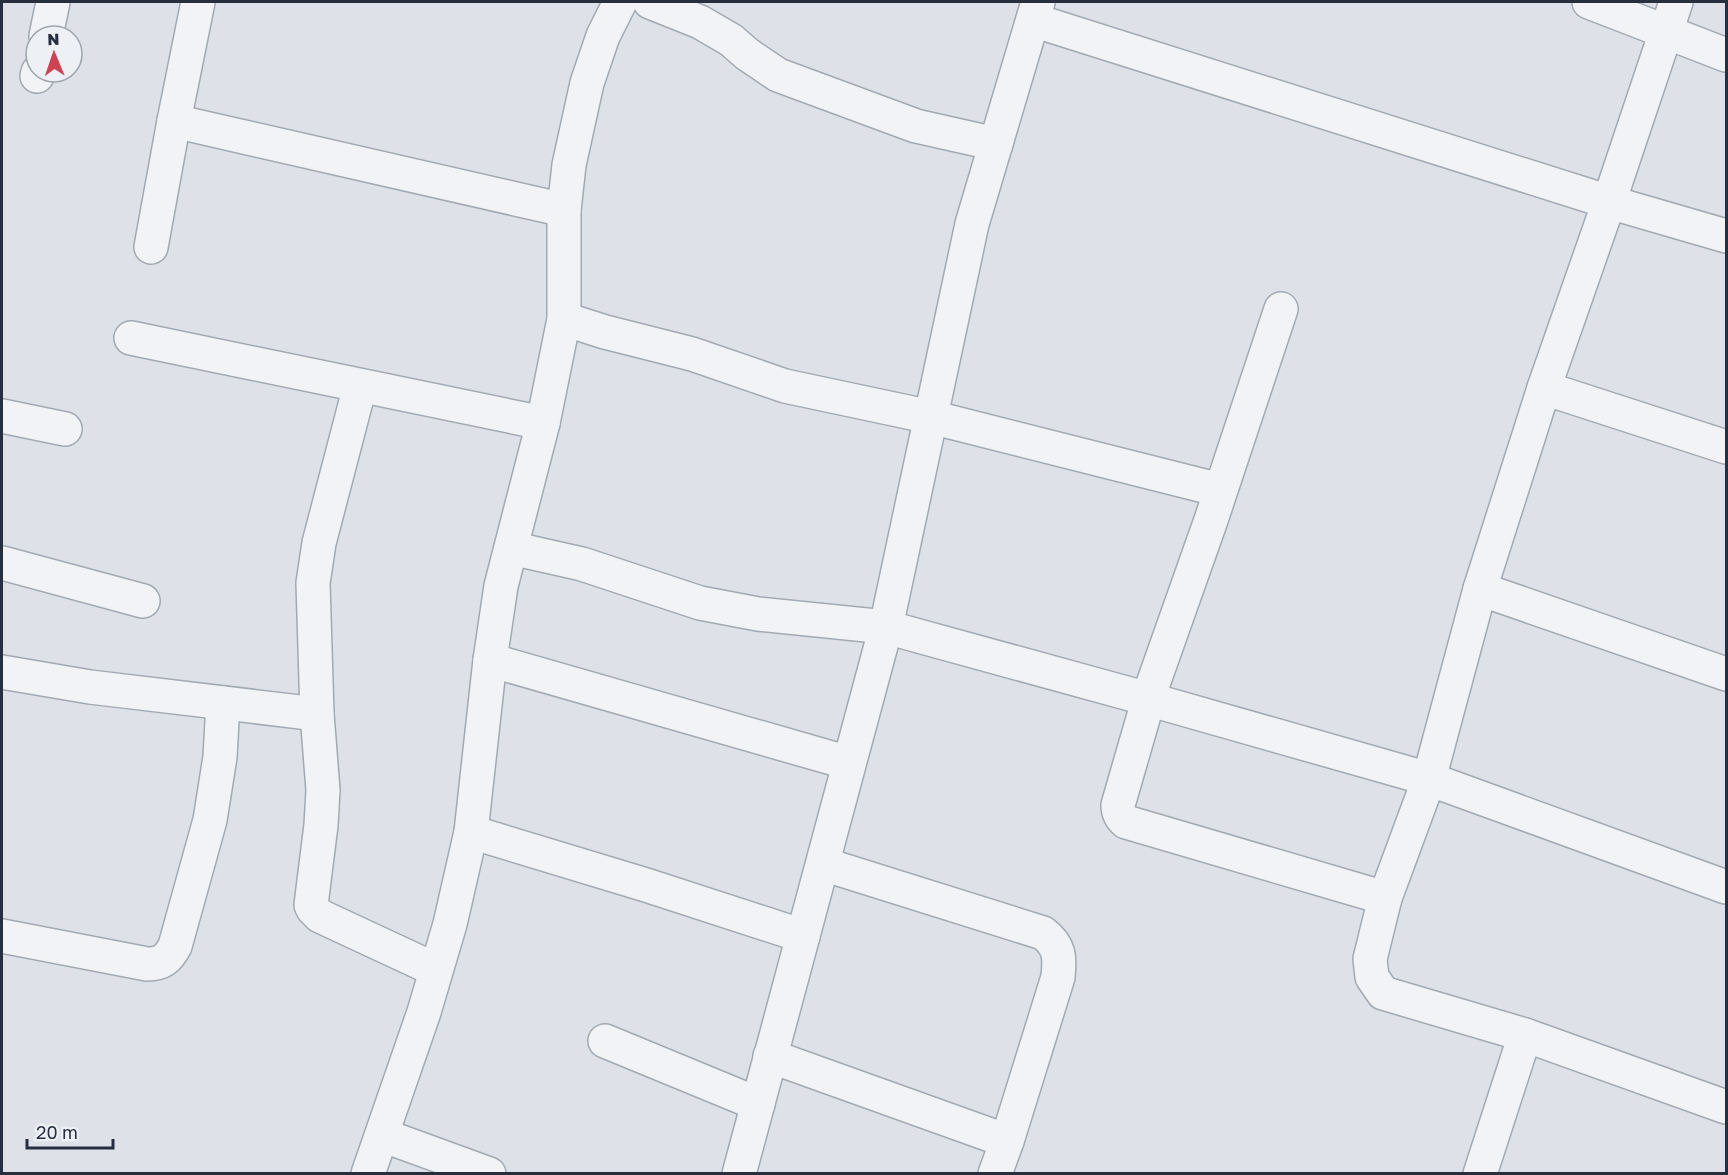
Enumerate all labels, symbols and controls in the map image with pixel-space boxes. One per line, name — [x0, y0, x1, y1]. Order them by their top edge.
north arrow — [24, 24, 84, 84]
text: N — [47, 29, 60, 49]
scale bar — [27, 1112, 112, 1150]
text: 20 m — [36, 1121, 78, 1143]

